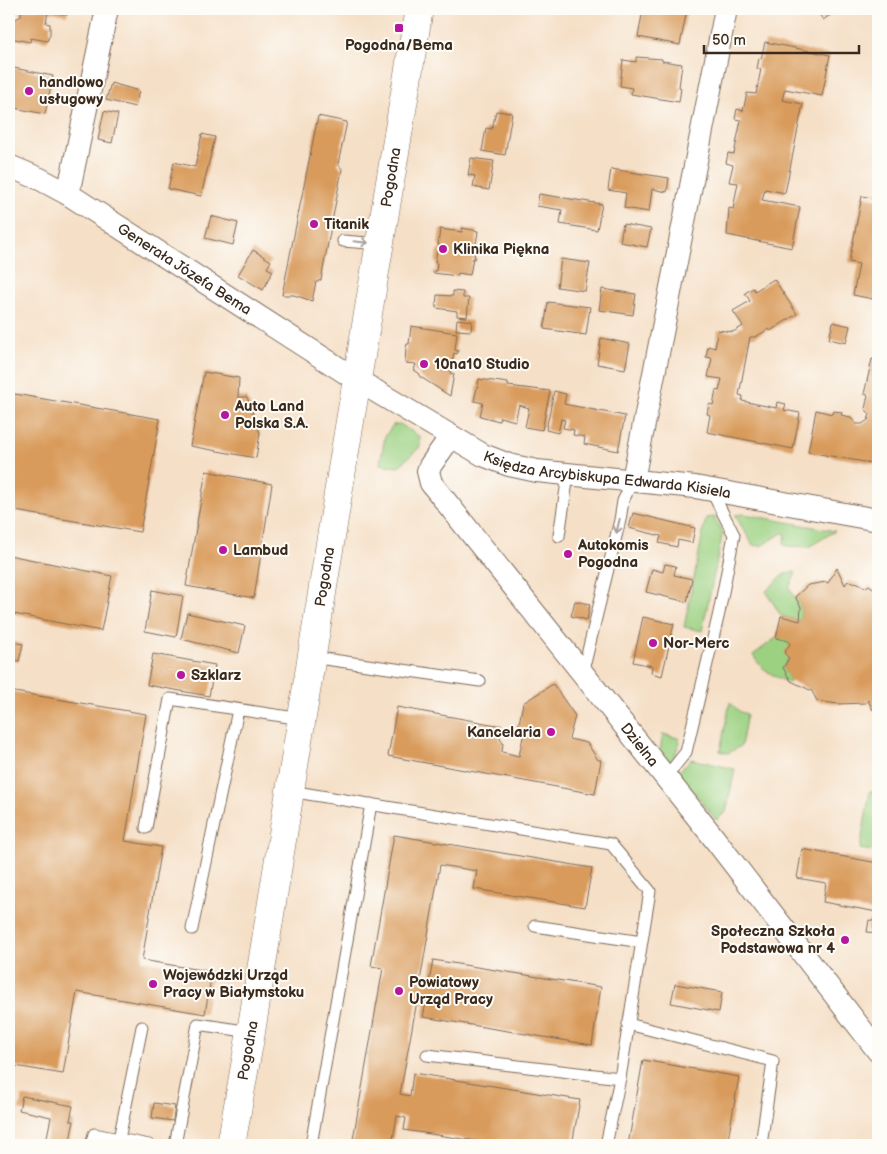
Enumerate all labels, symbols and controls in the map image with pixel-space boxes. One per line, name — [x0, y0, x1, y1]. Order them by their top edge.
marker: Pogodna/Bema — [393, 22, 405, 34]
scale bar — [704, 22, 860, 54]
text: 50 m — [712, 31, 746, 50]
place label: Pogodna/Bema — [345, 36, 453, 55]
place label: handlowo usługowy — [39, 73, 104, 109]
marker: handlowo usługowy — [23, 85, 35, 97]
street label: Pogodna — [377, 146, 405, 208]
place label: Titanik — [324, 215, 369, 234]
marker: Titanik — [308, 218, 320, 230]
street label: Generała Józefa Bema — [114, 219, 255, 319]
one-way arrow — [353, 237, 369, 247]
place label: Klinika Piękna — [453, 240, 549, 259]
marker: Klinika Piękna — [437, 243, 449, 255]
place label: 10na10 Studio — [434, 355, 530, 374]
marker: 10na10 Studio — [418, 358, 430, 370]
place label: Auto Land Polska S.A. — [234, 397, 308, 433]
marker: Auto Land Polska S.A. — [219, 409, 231, 421]
street label: Księdza Arcybiskupa Edwarda Kisiela — [481, 447, 732, 503]
one-way arrow — [613, 518, 622, 534]
place label: Autokomis Pogodna — [577, 536, 649, 572]
place label: Lambud — [233, 541, 288, 560]
marker: Lambud — [217, 544, 229, 556]
street label: Pogodna — [310, 545, 339, 608]
marker: Autokomis Pogodna — [562, 548, 574, 560]
place label: Nor-Merc — [663, 634, 730, 653]
marker: Nor-Merc — [647, 637, 659, 649]
place label: Szklarz — [191, 666, 242, 685]
marker: Szklarz — [175, 669, 187, 681]
street label: Dzielna — [616, 719, 663, 770]
place label: Kancelaria — [467, 723, 541, 742]
marker: Kancelaria — [545, 726, 557, 738]
place label: Społeczna Szkoła Podstawowa nr 4 — [711, 922, 835, 958]
marker: Społeczna Szkoła Podstawowa nr 4 — [839, 934, 851, 946]
place label: Wojewódzki Urząd Pracy w Białymstoku — [163, 966, 304, 1002]
place label: Powiatowy Urząd Pracy — [409, 973, 493, 1009]
marker: Wojewódzki Urząd Pracy w Białymstoku — [147, 978, 159, 990]
marker: Powiatowy Urząd Pracy — [393, 985, 405, 997]
street label: Pogodna — [233, 1019, 262, 1082]

